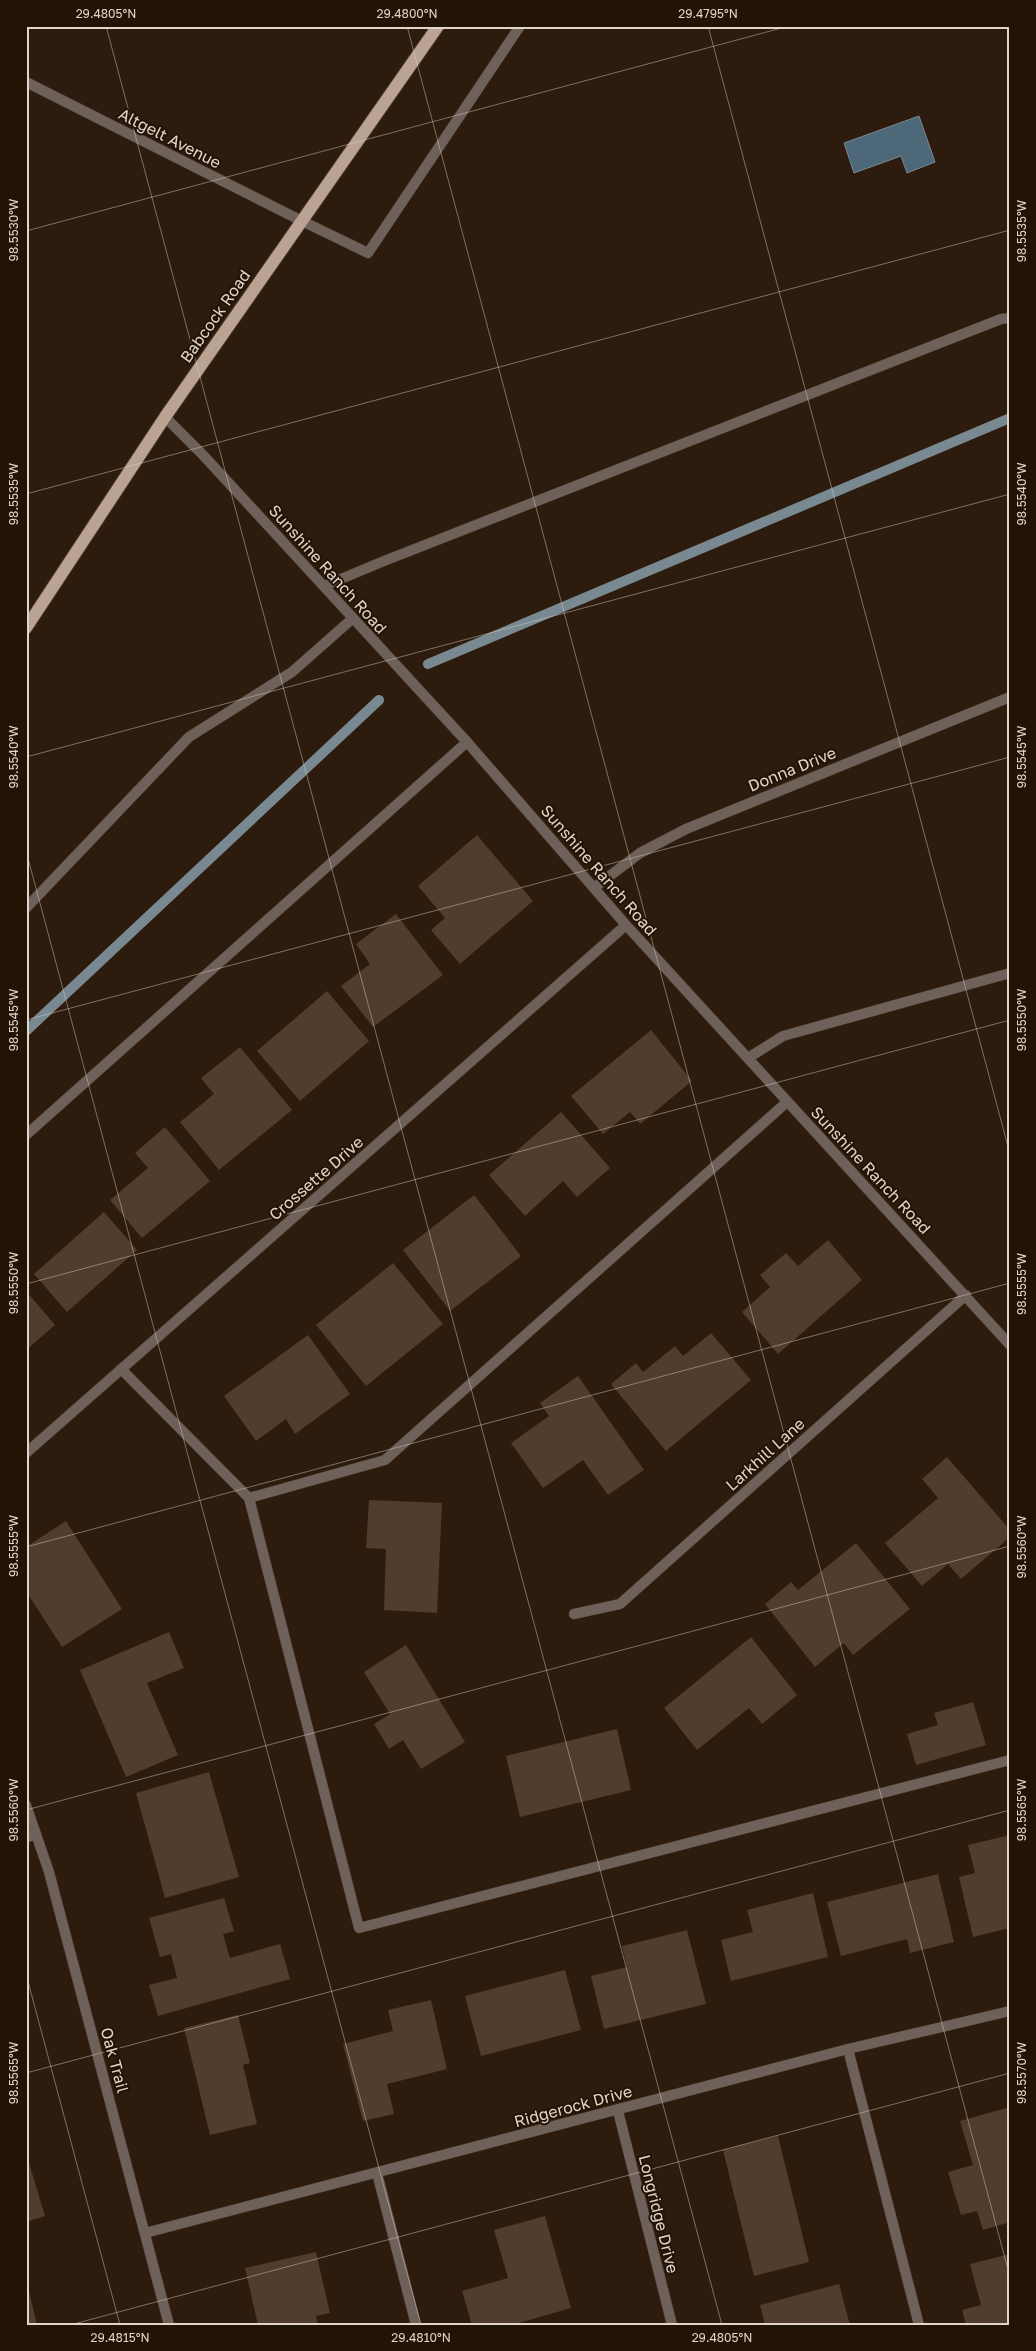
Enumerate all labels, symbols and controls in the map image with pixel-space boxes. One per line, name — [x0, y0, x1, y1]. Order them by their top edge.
text: 29.4805°N — [76, 6, 136, 21]
text: 29.4800°N — [376, 6, 438, 21]
text: 29.4795°N — [678, 6, 738, 21]
street label: Altgelt Avenue — [115, 104, 225, 172]
text: 98.5530°W — [6, 198, 21, 261]
text: 98.5535°W — [1014, 199, 1029, 262]
street label: Babcock Road — [176, 266, 254, 366]
text: 98.5535°W — [6, 462, 21, 525]
text: 98.5540°W — [1014, 462, 1029, 526]
street label: Sunshine Ranch Road — [265, 500, 391, 638]
text: 98.5540°W — [6, 725, 21, 789]
text: 98.5545°W — [1014, 725, 1029, 788]
street label: Donna Drive — [745, 742, 839, 796]
street label: Sunshine Ranch Road — [537, 800, 661, 940]
text: 98.5545°W — [6, 988, 21, 1051]
text: 98.5550°W — [1014, 988, 1029, 1051]
street label: Sunshine Ranch Road — [807, 1102, 935, 1238]
street label: Crossette Drive — [265, 1132, 367, 1224]
text: 98.5550°W — [6, 1251, 21, 1314]
text: 98.5555°W — [1014, 1252, 1029, 1315]
street label: Larkhill Lane — [721, 1413, 809, 1495]
text: 98.5555°W — [6, 1514, 21, 1577]
text: 98.5560°W — [1014, 1515, 1029, 1579]
text: 98.5560°W — [6, 1778, 21, 1842]
text: 98.5565°W — [1014, 1778, 1029, 1841]
street label: Oak Trail — [97, 2025, 133, 2095]
text: 98.5565°W — [6, 2041, 21, 2104]
text: 98.5570°W — [1014, 2041, 1029, 2104]
street label: Ridgerock Drive — [512, 2081, 634, 2131]
street label: Longridge Drive — [635, 2153, 683, 2275]
text: 29.4815°N — [90, 2330, 150, 2345]
text: 29.4810°N — [391, 2330, 451, 2345]
text: 29.4805°N — [692, 2330, 752, 2345]

